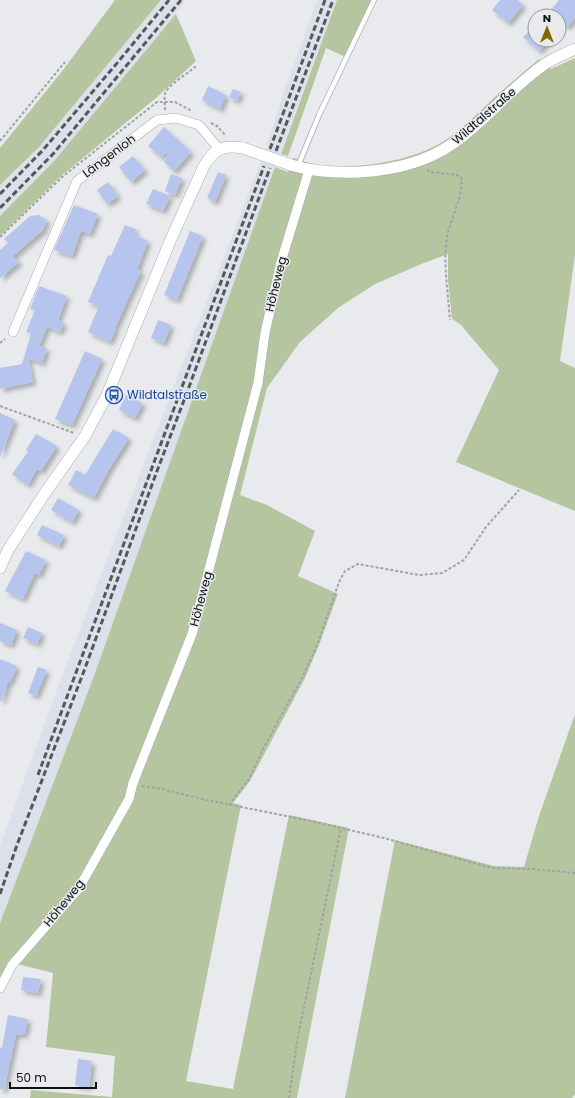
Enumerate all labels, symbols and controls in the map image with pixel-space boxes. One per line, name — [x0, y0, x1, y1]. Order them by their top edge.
north arrow — [527, 8, 567, 48]
text: N — [543, 10, 551, 26]
street label: Wildtalstraße — [448, 83, 519, 148]
street label: Längenloh — [79, 130, 139, 181]
street label: Höheweg — [260, 254, 291, 313]
bus stop icon: Wildtalstraße — [104, 385, 124, 405]
place label: Wildtalstraße — [127, 386, 207, 403]
street label: Höheweg — [185, 569, 216, 628]
street label: Höheweg — [39, 875, 88, 930]
scale bar — [10, 1064, 96, 1090]
text: 50 m — [16, 1069, 47, 1086]

